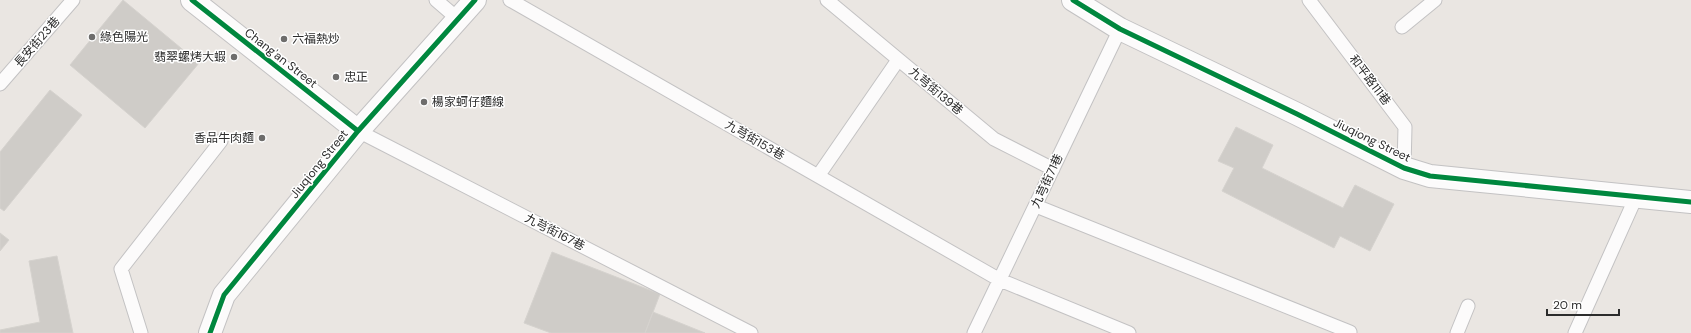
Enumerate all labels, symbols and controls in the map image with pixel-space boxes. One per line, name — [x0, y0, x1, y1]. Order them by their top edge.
street label: 長安街23巷 — [11, 13, 63, 71]
street label: Chang'an Street — [241, 25, 321, 92]
place label: 綠色陽光 — [100, 29, 148, 45]
place label: 六福熱炒 — [292, 31, 340, 47]
marker: 綠色陽光 — [87, 32, 97, 42]
marker: 六福熱炒 — [279, 34, 289, 44]
place label: 翡翠螺烤大蝦 — [154, 49, 226, 65]
marker: 翡翠螺烤大蝦 — [229, 52, 239, 62]
street label: 和平路111巷 — [1346, 52, 1394, 108]
street label: 九芎街139巷 — [906, 64, 966, 118]
place label: 忠正 — [344, 69, 368, 85]
marker: 忠正 — [331, 72, 341, 82]
place label: 楊家蚵仔麵線 — [432, 94, 504, 110]
marker: 楊家蚵仔麵線 — [419, 97, 429, 107]
street label: Jiuqiong Street — [1331, 114, 1414, 166]
street label: 九芎街153巷 — [722, 117, 788, 163]
street label: Jiuqiong Street — [286, 126, 352, 202]
place label: 香品牛肉麵 — [194, 130, 254, 146]
marker: 香品牛肉麵 — [257, 133, 267, 143]
street label: 九芎街71巷 — [1027, 151, 1067, 211]
street label: 九芎街167巷 — [522, 210, 588, 254]
scale bar — [1547, 291, 1619, 317]
text: 20 m — [1553, 297, 1582, 313]

